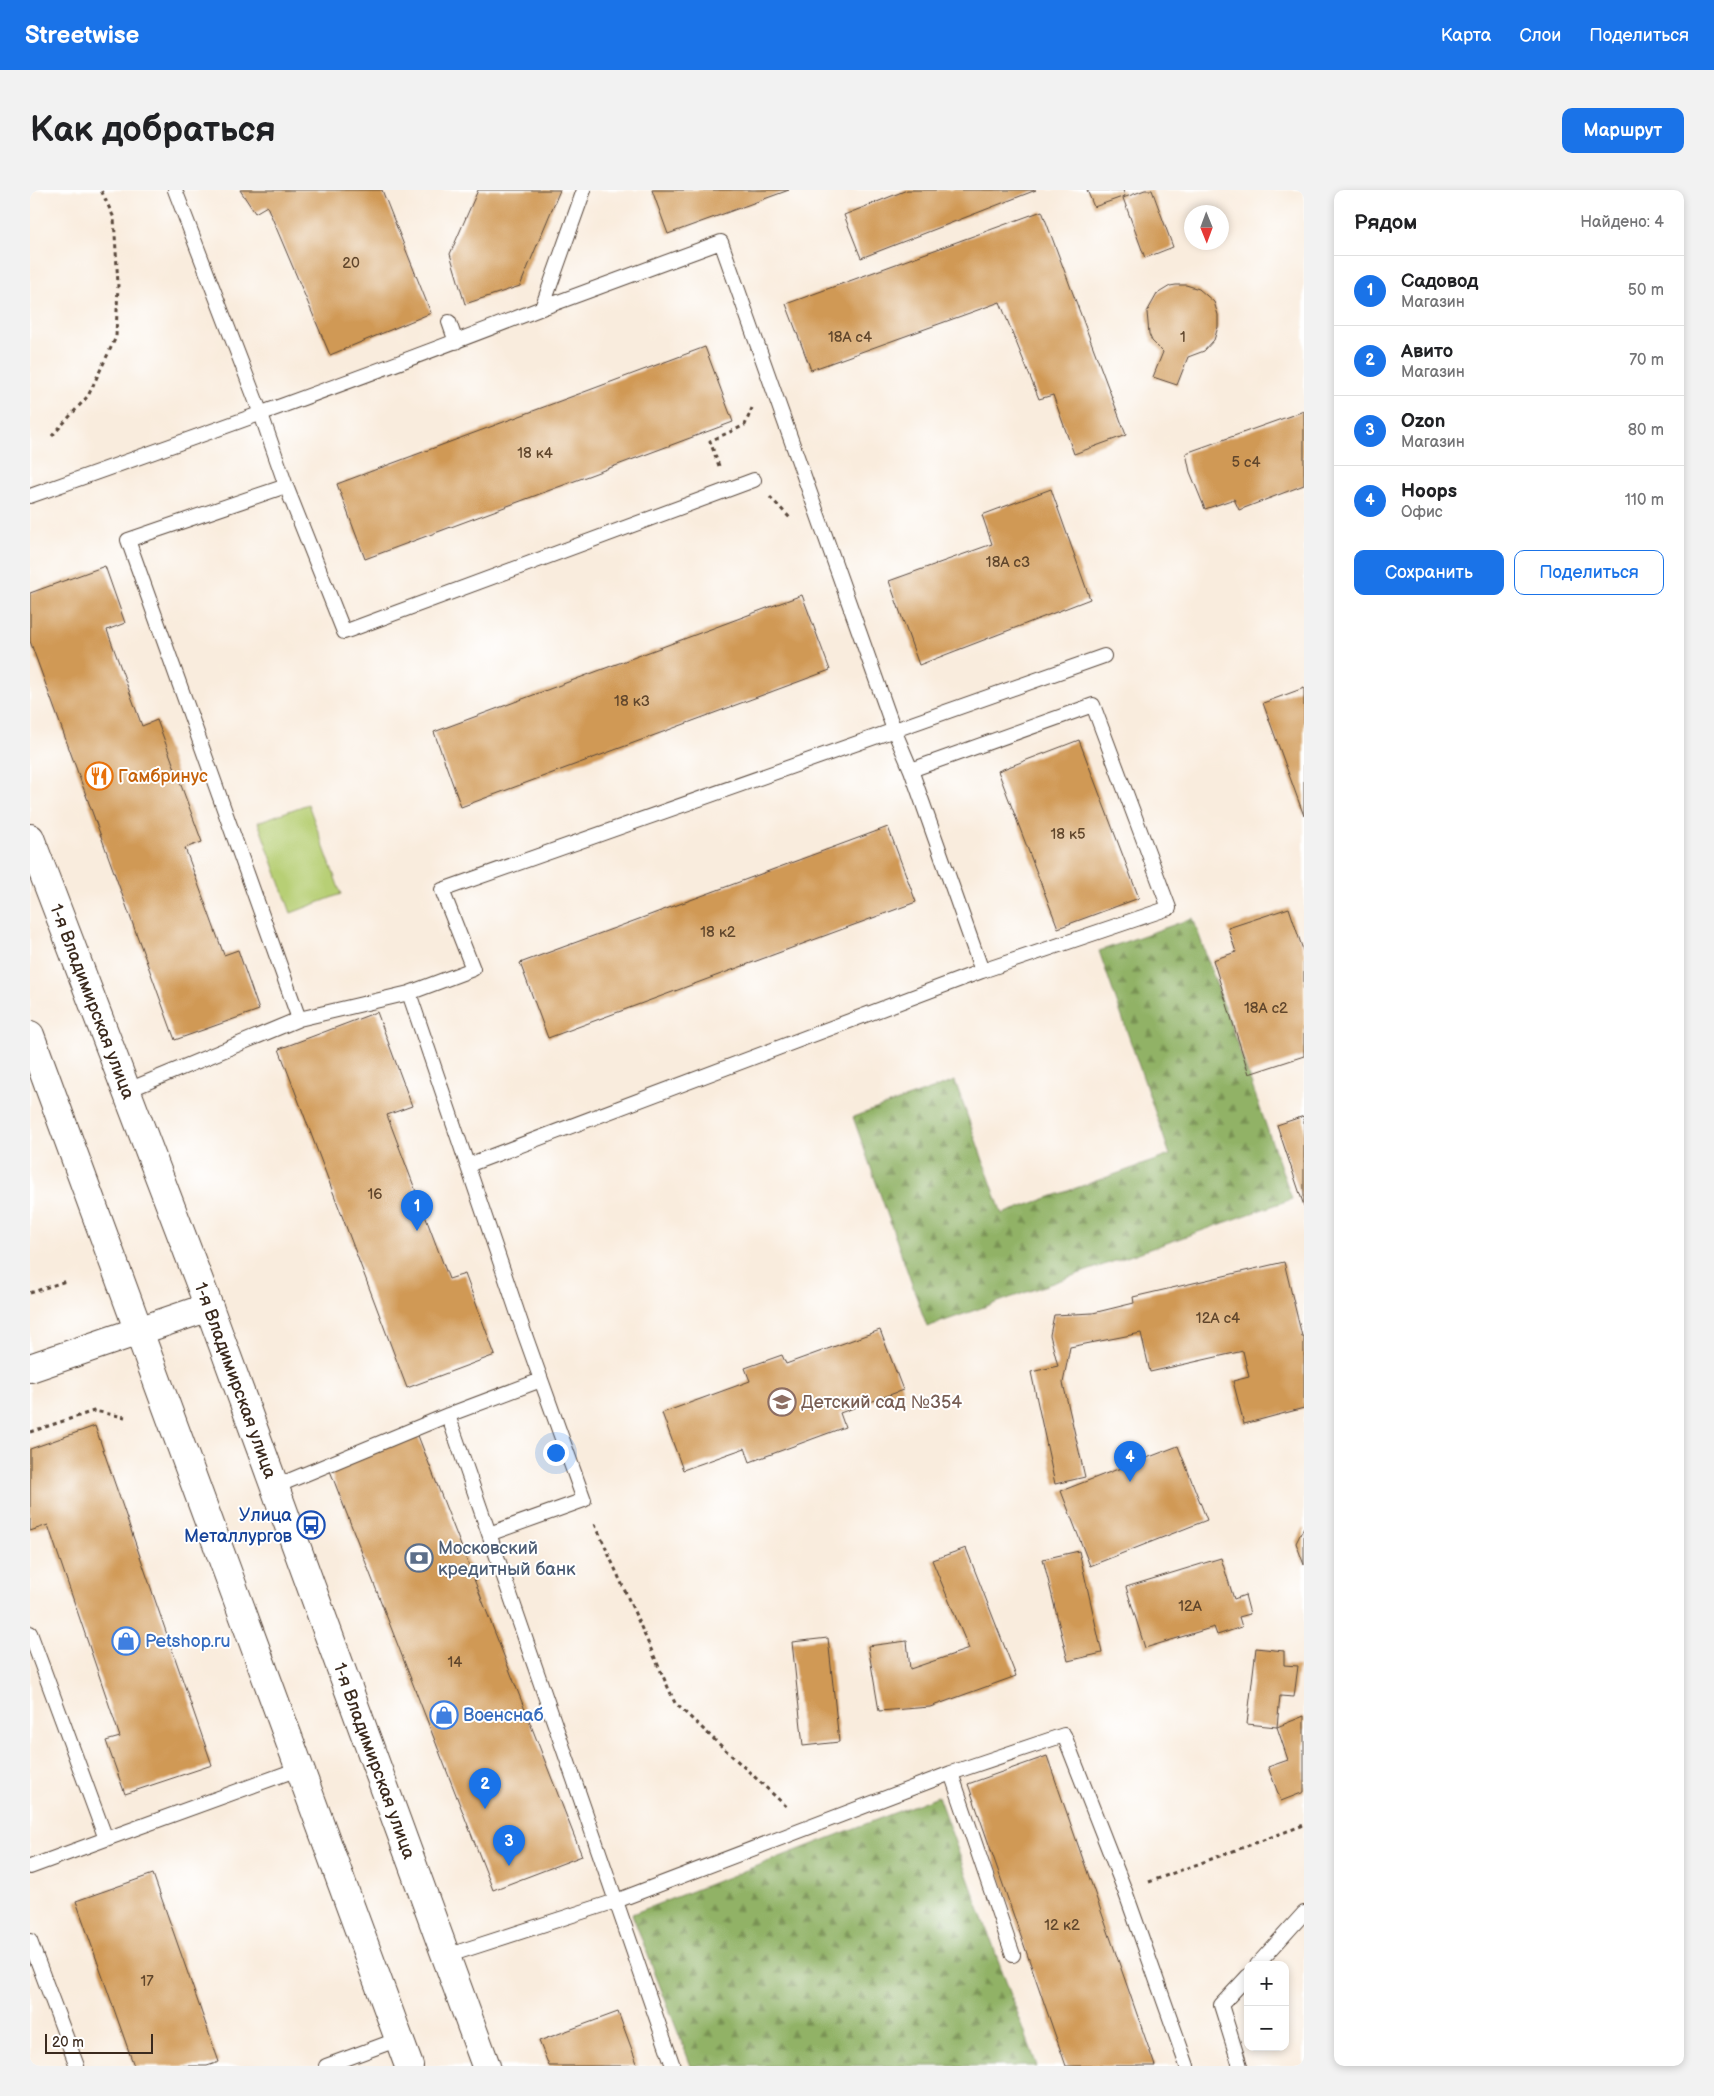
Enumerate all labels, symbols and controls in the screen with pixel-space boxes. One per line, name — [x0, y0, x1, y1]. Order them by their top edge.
text: Streetwise — [25, 21, 139, 50]
text: Карта — [1441, 25, 1491, 46]
text: Слои — [1519, 25, 1561, 46]
text: Поделиться — [1589, 25, 1689, 46]
button: Маршрут — [1562, 108, 1684, 153]
text: Как добраться — [30, 109, 276, 152]
north arrow — [1184, 205, 1229, 250]
text: Рядом — [1354, 210, 1417, 235]
text: Найдено: 4 — [1580, 213, 1664, 232]
house number: 20 — [342, 254, 360, 273]
text: Садовод — [1401, 270, 1478, 293]
text: 1 — [1367, 281, 1373, 300]
text: 50 m — [1628, 281, 1664, 300]
text: Магазин — [1401, 293, 1465, 312]
house number: 18А с4 — [828, 328, 872, 347]
house number: 1 — [1180, 328, 1186, 347]
text: Авито — [1401, 340, 1453, 363]
text: 2 — [1365, 351, 1375, 370]
text: 70 m — [1629, 351, 1664, 370]
text: Магазин — [1401, 363, 1465, 382]
text: Ozon — [1401, 410, 1445, 433]
text: 3 — [1365, 421, 1375, 440]
text: 80 m — [1628, 421, 1664, 440]
text: Магазин — [1401, 433, 1465, 452]
house number: 18 к4 — [517, 444, 553, 463]
house number: 5 с4 — [1231, 453, 1261, 472]
text: Hoops — [1401, 480, 1457, 503]
text: 4 — [1365, 491, 1375, 510]
text: 110 m — [1625, 491, 1664, 510]
text: Офис — [1401, 503, 1443, 522]
button: Сохранить — [1354, 550, 1504, 595]
button: Поделиться — [1514, 550, 1664, 595]
house number: 18А с3 — [986, 553, 1030, 572]
house number: 18 к3 — [614, 692, 650, 711]
restaurant icon: Гамбринус — [84, 761, 114, 791]
place label: Гамбринус — [118, 766, 208, 787]
house number: 18 к5 — [1050, 825, 1086, 844]
street label: 1-я Владимирская улица — [45, 901, 139, 1103]
house number: 18 к2 — [700, 923, 736, 942]
house number: 18А с2 — [1244, 999, 1288, 1018]
house number: 16 — [368, 1185, 382, 1204]
pin: 1 — [401, 1190, 433, 1231]
street label: 1-я Владимирская улица — [190, 1279, 281, 1482]
house number: 12А с4 — [1196, 1309, 1240, 1328]
school or university icon: Детский сад №354 — [767, 1387, 797, 1417]
place label: Детский сад №354 — [801, 1392, 962, 1413]
your location — [543, 1440, 569, 1466]
pin: 4 — [1114, 1441, 1146, 1482]
place label: Улица Металлургов — [184, 1505, 293, 1547]
bus stop icon: Улица Металлургов — [296, 1510, 326, 1540]
place label: Московский кредитный банк — [438, 1538, 576, 1580]
bank icon: Московский кредитный банк — [404, 1543, 434, 1573]
house number: 12А — [1178, 1597, 1203, 1616]
shop icon: Petshop.ru — [111, 1626, 141, 1656]
place label: Petshop.ru — [145, 1631, 231, 1652]
house number: 14 — [448, 1653, 462, 1672]
street label: 1-я Владимирская улица — [329, 1660, 420, 1862]
shop icon: Военснаб — [429, 1700, 459, 1730]
place label: Военснаб — [463, 1705, 544, 1726]
pin: 2 — [469, 1768, 501, 1809]
pin: 3 — [493, 1825, 525, 1866]
house number: 12 к2 — [1044, 1916, 1080, 1935]
map controls — [1244, 1961, 1289, 2051]
button: + — [1244, 1961, 1289, 2006]
house number: 17 — [140, 1972, 154, 1991]
button: − — [1244, 2006, 1289, 2051]
scale bar — [45, 2031, 152, 2054]
text: 20 m — [52, 2034, 84, 2051]

